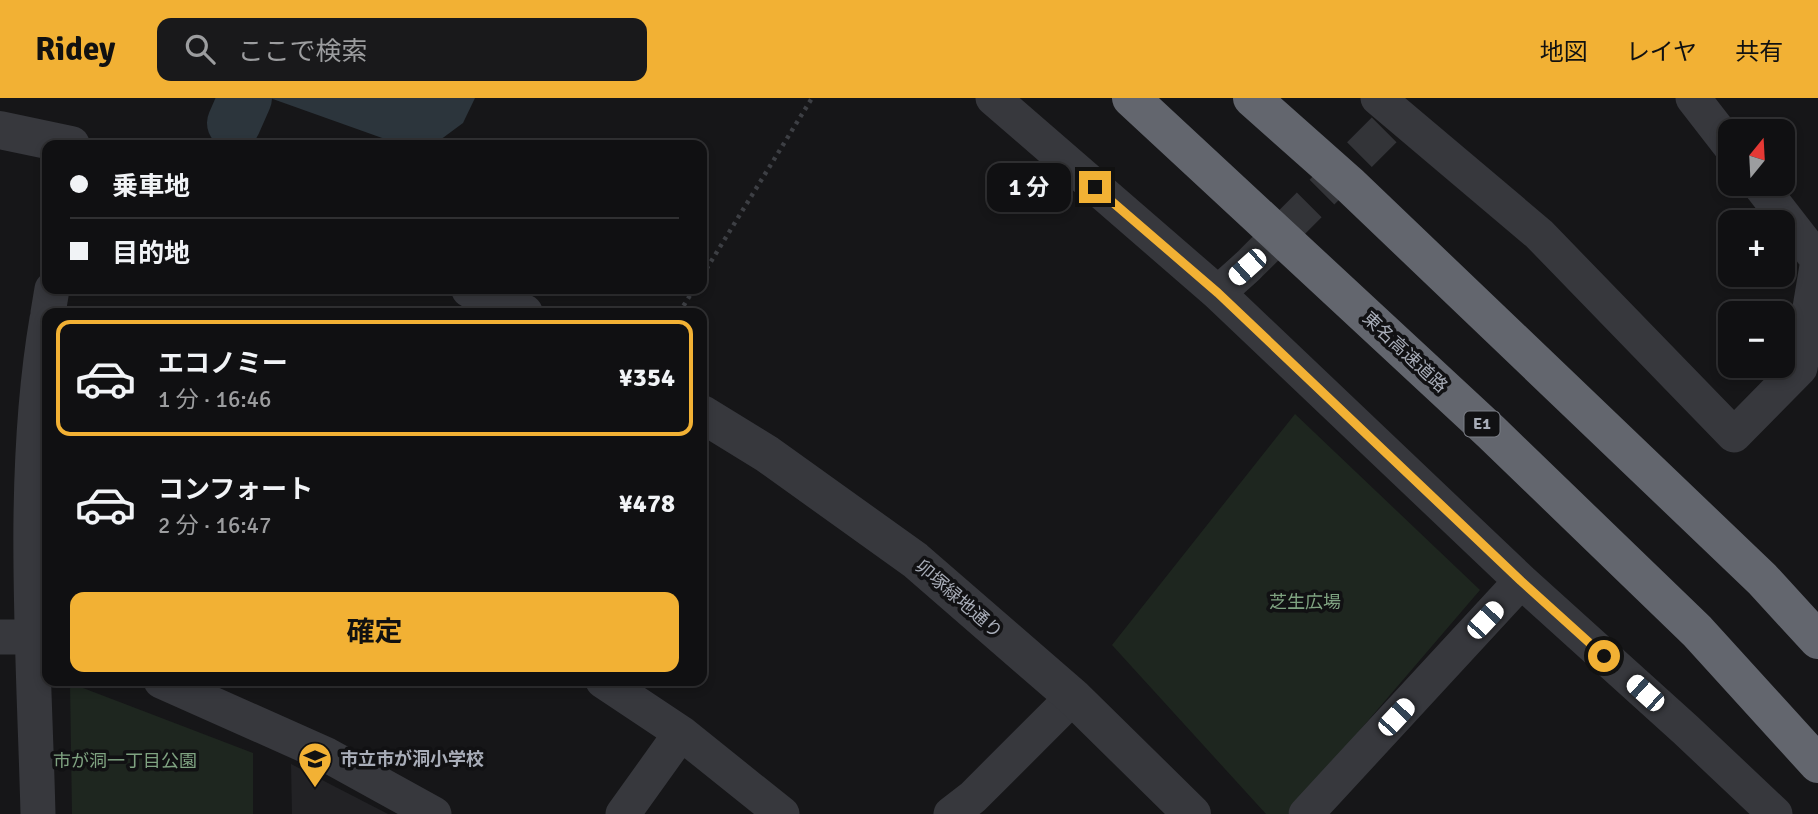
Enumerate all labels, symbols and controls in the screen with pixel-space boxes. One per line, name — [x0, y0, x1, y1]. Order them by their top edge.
search box — [157, 18, 647, 81]
text: Ridey — [35, 29, 115, 70]
icon: search — [181, 30, 219, 68]
text: ここで検索 — [237, 36, 367, 68]
text: 地図 — [1540, 37, 1588, 67]
text: レイヤ — [1626, 37, 1697, 67]
text: 共有 — [1735, 37, 1783, 67]
north arrow — [1718, 119, 1796, 196]
map controls — [1718, 119, 1795, 378]
callout: 1 分 — [986, 162, 1070, 212]
text: 乗車地 — [112, 171, 190, 203]
route end — [1079, 171, 1111, 203]
text: 1 分 — [1009, 173, 1049, 202]
button: + — [1718, 210, 1795, 287]
text: 目的地 — [112, 238, 190, 270]
car — [1225, 245, 1270, 289]
button: − — [1718, 301, 1795, 378]
street label: 東名高速道路 — [1358, 307, 1452, 397]
icon: car — [74, 347, 137, 410]
text: エコノミー — [158, 348, 288, 380]
text: ¥354 — [619, 362, 675, 394]
text: 1 分 · 16:46 — [158, 385, 271, 414]
road number: E1 — [1464, 412, 1500, 436]
icon: car — [74, 473, 137, 536]
text: コンフォート — [158, 474, 313, 506]
text: ¥478 — [619, 488, 675, 520]
text: 2 分 · 16:47 — [158, 511, 271, 540]
street label: 卯塚緑地通り — [911, 555, 1007, 643]
park label: 芝生広場 — [1269, 591, 1341, 613]
button: 確定 — [70, 592, 679, 672]
car — [1463, 597, 1508, 643]
route start — [1588, 640, 1620, 672]
car — [1623, 671, 1668, 715]
car — [1374, 694, 1419, 740]
school or university icon: 市立市が洞小学校 — [296, 740, 334, 789]
place label: 市立市が洞小学校 — [340, 748, 484, 770]
park label: 市が洞一丁目公園 — [53, 750, 197, 772]

